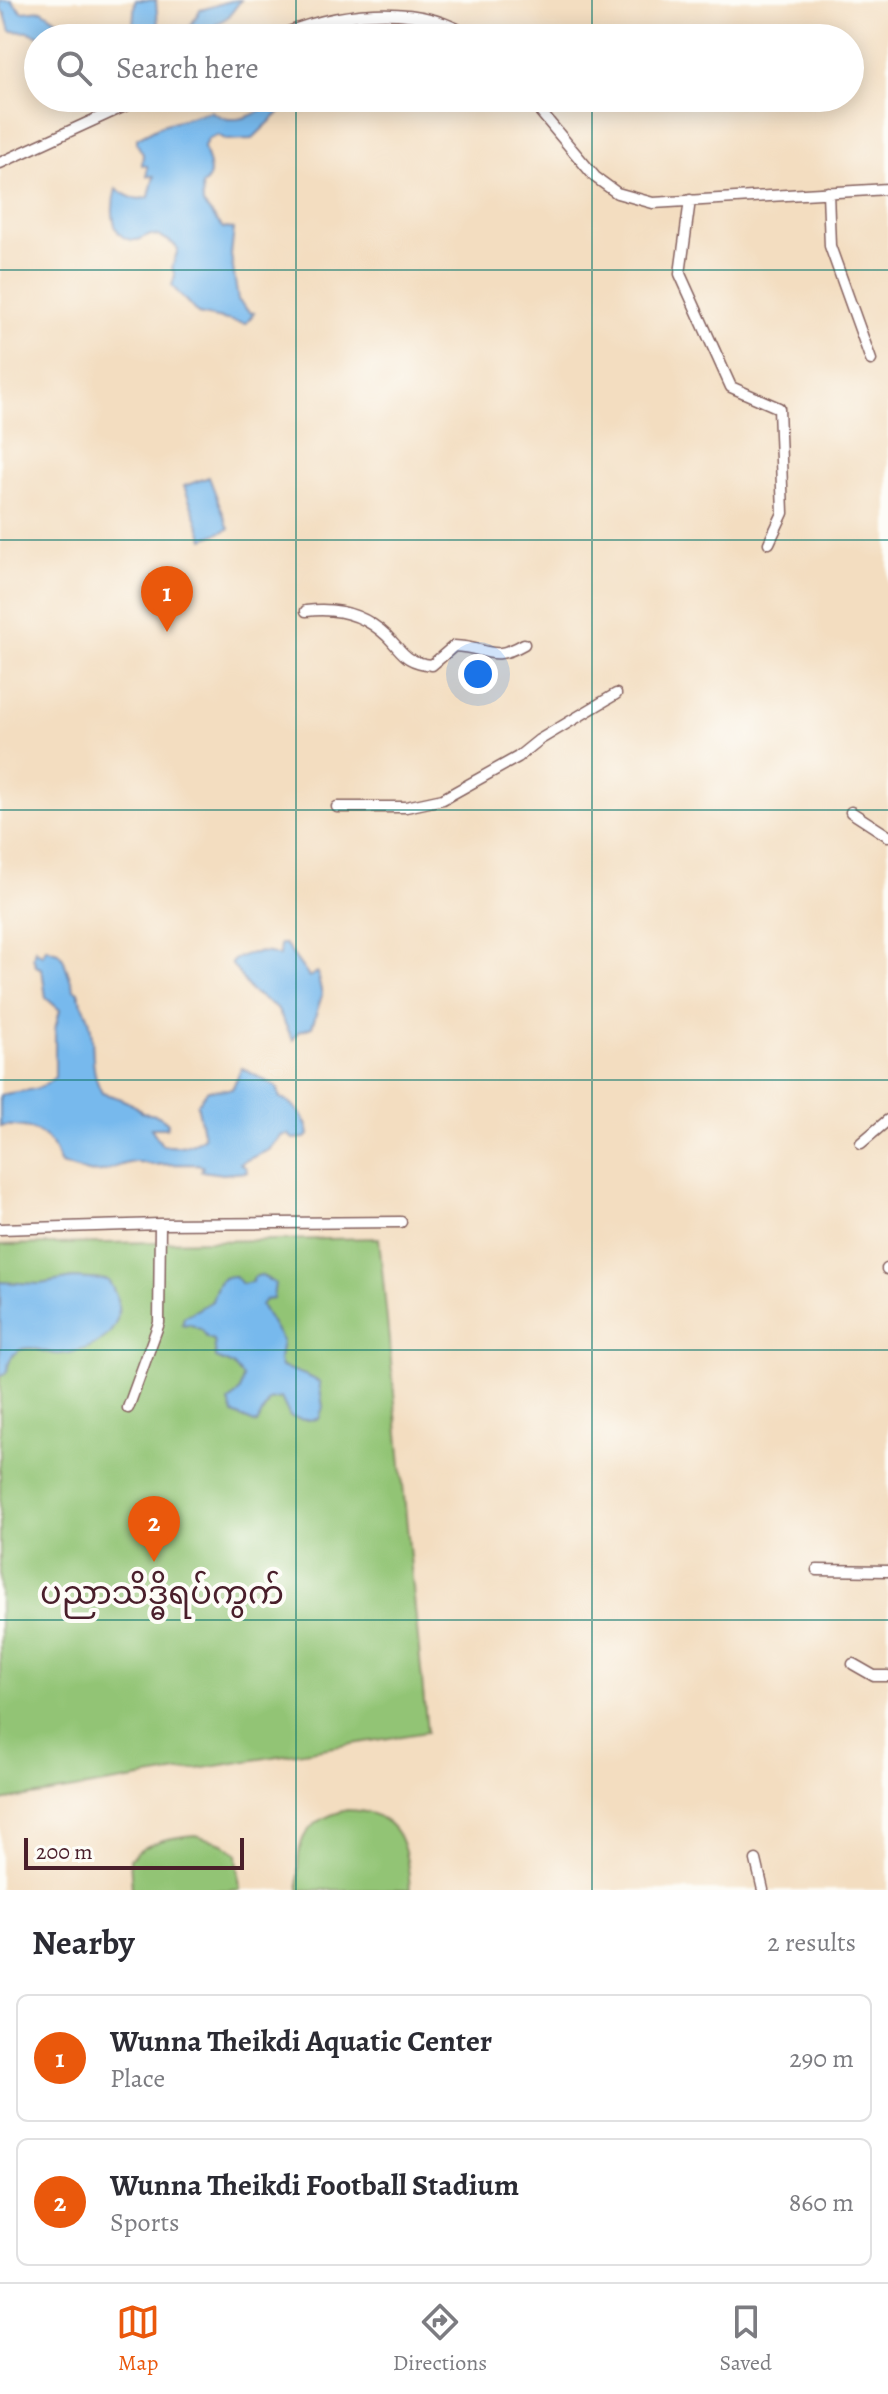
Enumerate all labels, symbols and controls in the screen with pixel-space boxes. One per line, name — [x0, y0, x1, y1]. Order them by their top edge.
search box — [24, 24, 864, 112]
icon: search — [52, 46, 96, 90]
text: Search here — [116, 48, 259, 88]
pin: 1 — [141, 566, 193, 632]
your location — [458, 654, 498, 694]
pin: 2 — [128, 1496, 180, 1562]
district label: ပညာသိဒ္ဓိရပ်ကွက် — [40, 1570, 284, 1620]
scale bar — [24, 1834, 244, 1870]
text: 200 m — [36, 1837, 93, 1867]
text: Nearby — [32, 1919, 135, 1966]
text: 2 results — [767, 1925, 856, 1960]
text: Wunna Theikdi Aquatic Center — [110, 2021, 492, 2061]
text: 1 — [55, 2041, 65, 2076]
text: 290 m — [789, 2041, 854, 2076]
text: Place — [110, 2061, 165, 2096]
text: Wunna Theikdi Football Stadium — [110, 2165, 519, 2205]
text: 2 — [54, 2185, 66, 2220]
text: 860 m — [789, 2185, 854, 2220]
text: Sports — [110, 2205, 179, 2240]
tab: Map — [116, 2300, 160, 2378]
tab: Directions — [393, 2300, 487, 2378]
tab: Saved — [720, 2300, 772, 2378]

